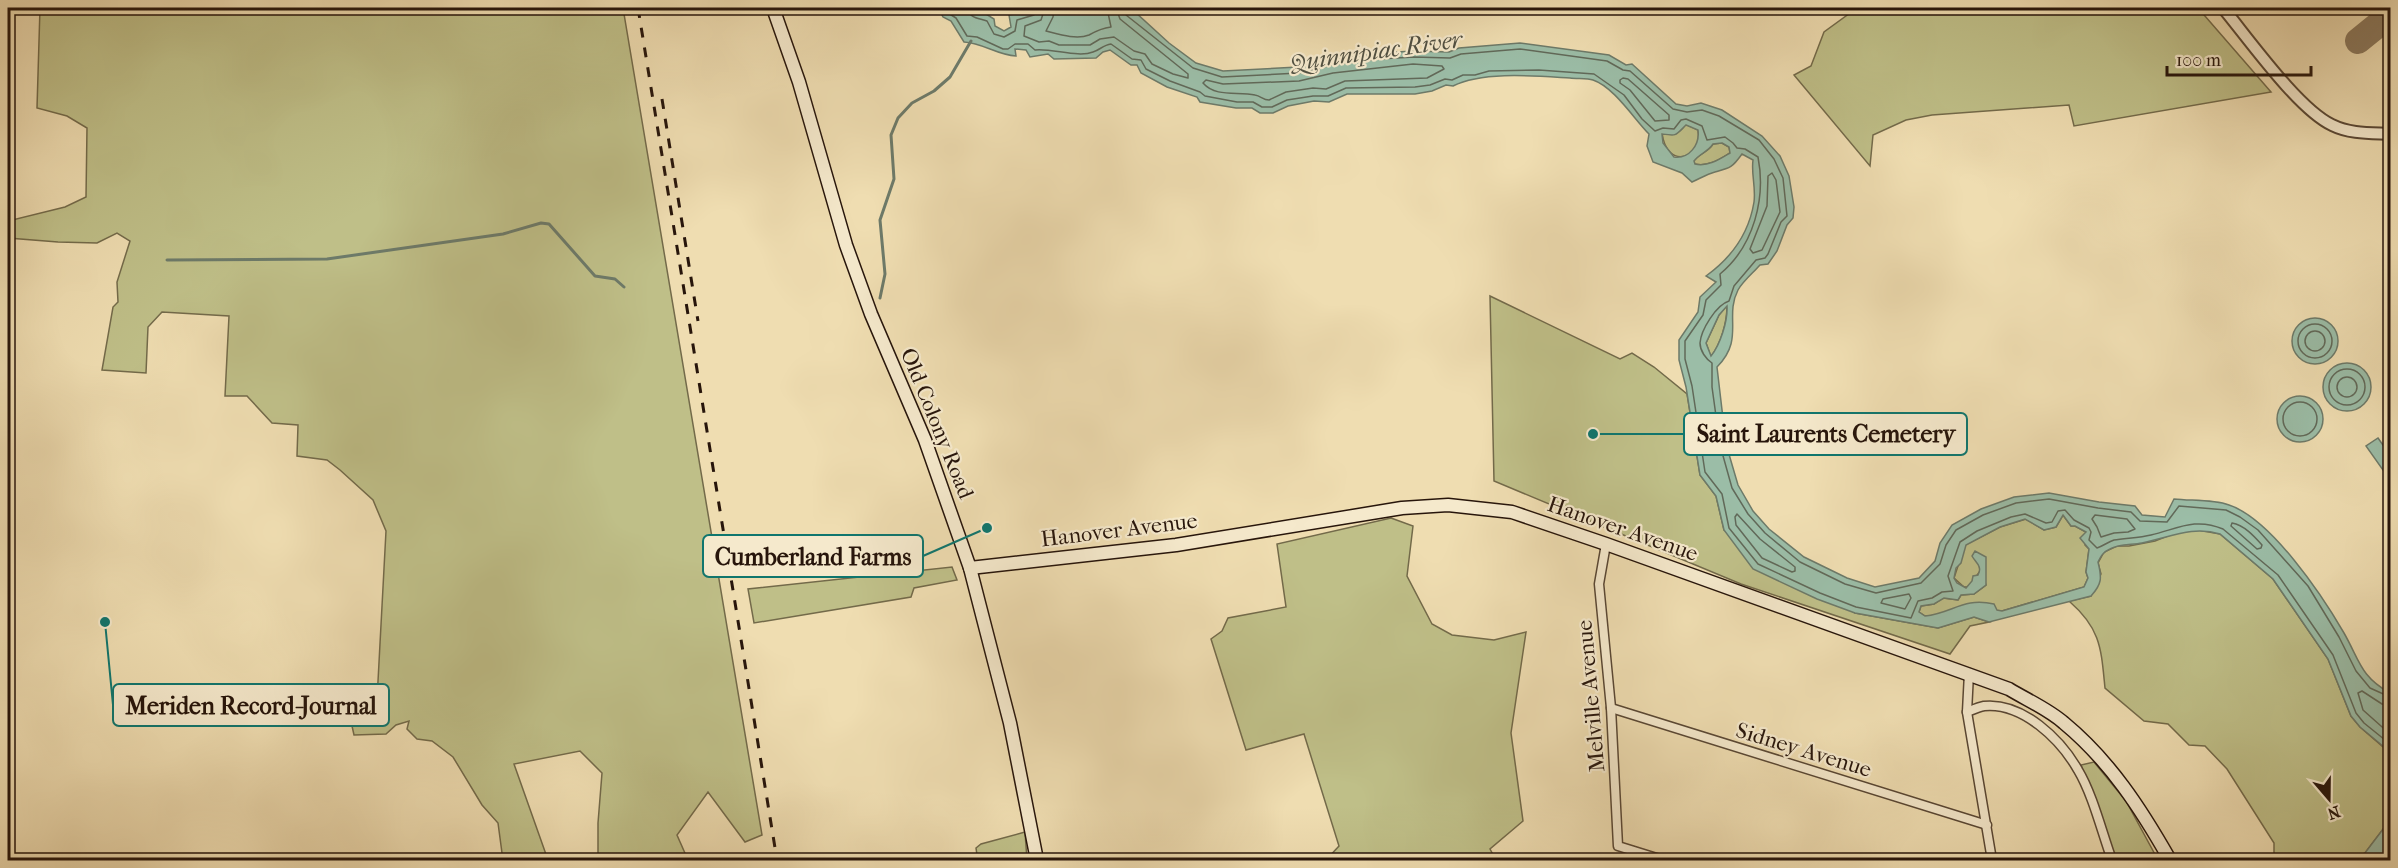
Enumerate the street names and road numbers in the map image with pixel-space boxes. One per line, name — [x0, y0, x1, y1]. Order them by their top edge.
street label: Old Colony Road — [895, 344, 980, 503]
street label: Hanover Avenue — [1544, 491, 1701, 567]
street label: Hanover Avenue — [1039, 507, 1199, 552]
street label: Melville Avenue — [1571, 619, 1611, 773]
street label: Sidney Avenue — [1733, 717, 1875, 783]

